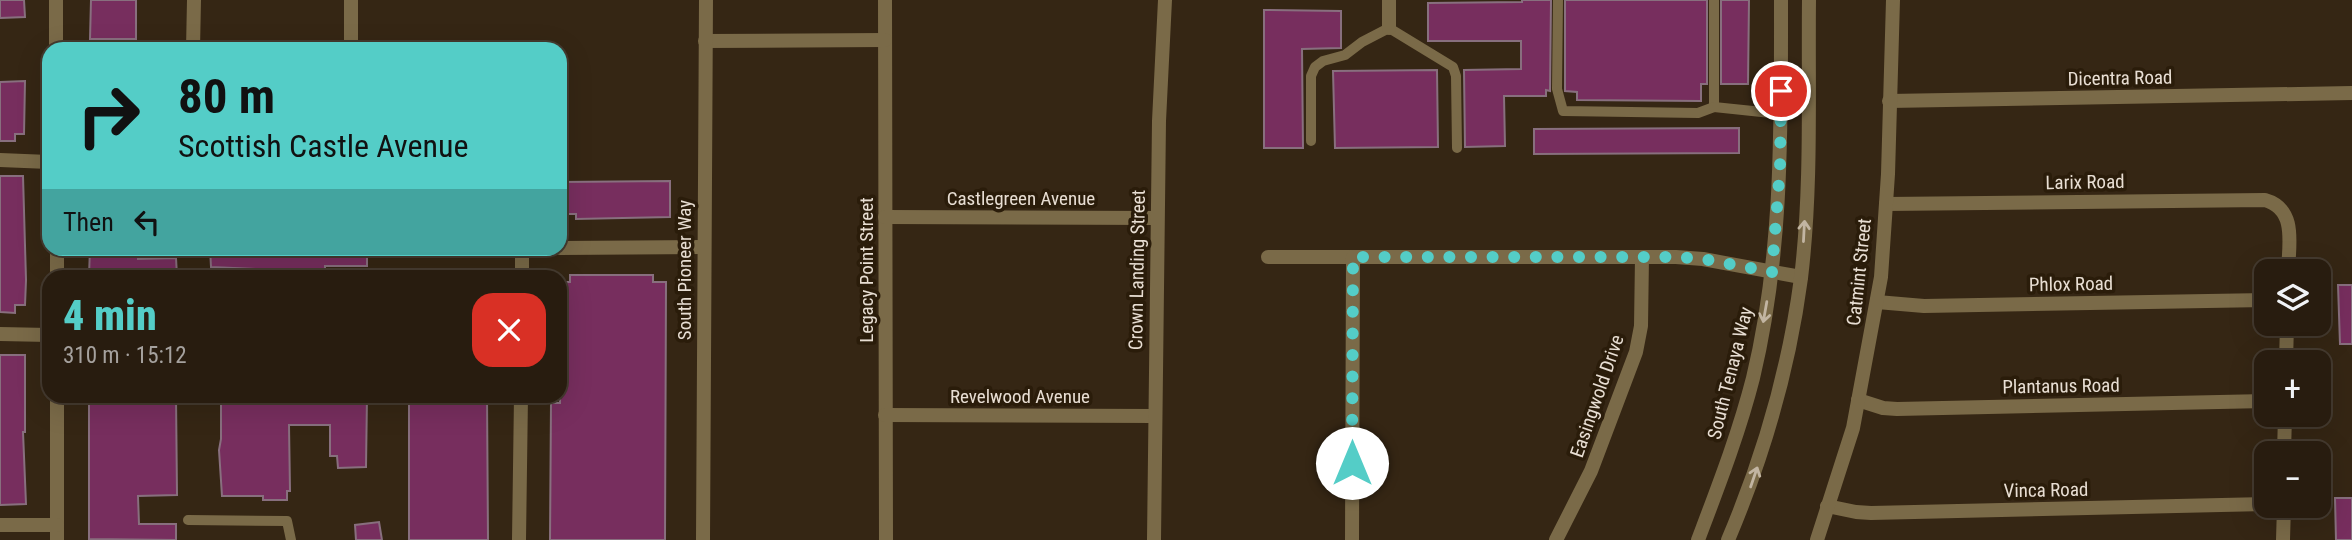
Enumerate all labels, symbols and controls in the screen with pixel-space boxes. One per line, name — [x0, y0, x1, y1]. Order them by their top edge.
pin — [1751, 61, 1811, 121]
street label: Dicentra Road — [2067, 66, 2173, 90]
text: 80 m — [178, 68, 275, 125]
icon: right — [63, 70, 154, 161]
icon: arrive — [1762, 72, 1800, 110]
text: Scottish Castle Avenue — [178, 127, 468, 165]
street label: Larix Road — [2045, 170, 2125, 194]
street label: Castlegreen Avenue — [947, 187, 1095, 210]
street label: Crown Landing Street — [1124, 190, 1150, 350]
street label: Legacy Point Street — [855, 197, 878, 343]
street label: South Pioneer Way — [673, 200, 696, 340]
icon: left — [128, 203, 166, 241]
text: Then — [63, 207, 114, 237]
street label: Catmint Street — [1842, 217, 1876, 327]
one-way arrow — [1798, 220, 1811, 243]
map controls — [2254, 259, 2331, 518]
button: layers — [2254, 259, 2331, 336]
street label: Phlox Road — [2029, 272, 2113, 296]
text: 4 min — [63, 291, 157, 340]
button: close — [472, 293, 546, 367]
one-way arrow — [1758, 300, 1771, 323]
street label: South Tenaya Way — [1702, 304, 1758, 442]
street label: Easingwold Drive — [1565, 332, 1629, 460]
text: 310 m · 15:12 — [63, 342, 187, 369]
button: + — [2254, 350, 2331, 427]
street label: Plantanus Road — [2002, 373, 2120, 399]
street label: Revelwood Avenue — [950, 385, 1090, 408]
position arrow — [1315, 426, 1389, 500]
button: − — [2254, 441, 2331, 518]
one-way arrow — [1749, 466, 1761, 488]
street label: Vinca Road — [2004, 478, 2088, 502]

